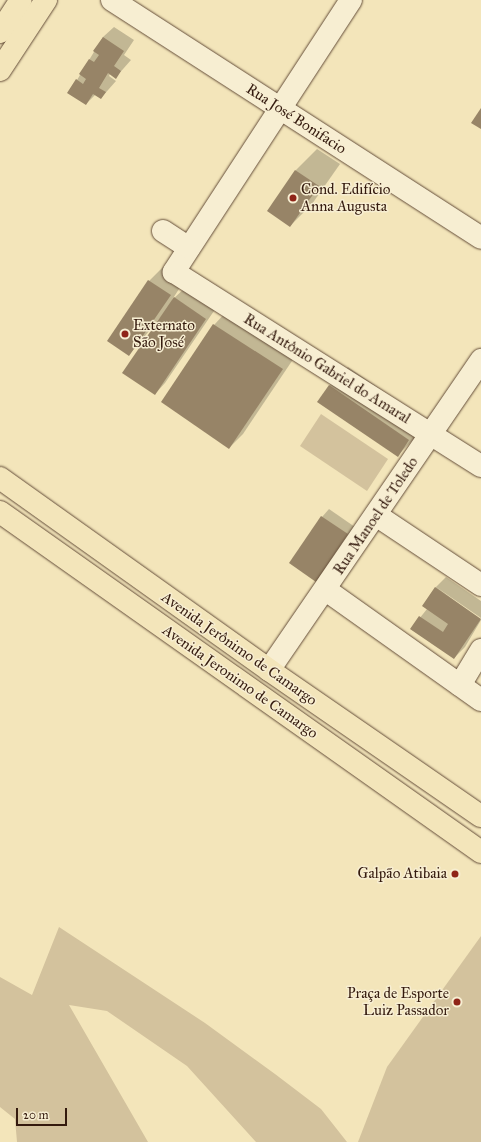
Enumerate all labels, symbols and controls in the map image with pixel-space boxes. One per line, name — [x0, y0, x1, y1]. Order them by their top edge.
street label: Rua José Bonifacio — [243, 80, 349, 158]
place label: Cond. Edifício Anna Augusta — [301, 180, 390, 215]
marker: Cond. Edifício Anna Augusta — [288, 193, 298, 203]
street label: Rua Antônio Gabriel do Amaral — [240, 310, 414, 428]
place label: Externato São José — [133, 316, 195, 351]
marker: Externato São José — [120, 329, 130, 339]
street label: Rua Manoel de Toledo — [330, 454, 422, 578]
street label: Avenida Jerônimo de Camargo — [158, 588, 320, 710]
street label: Avenida Jeronimo de Camargo — [159, 621, 321, 743]
place label: Galpão Atibaia — [357, 865, 447, 883]
marker: Galpão Atibaia — [450, 869, 460, 879]
place label: Praça de Esporte Luiz Passador — [347, 984, 449, 1019]
marker: Praça de Esporte Luiz Passador — [452, 997, 462, 1007]
scale bar — [18, 1100, 69, 1126]
text: 20 m — [23, 1108, 49, 1122]

